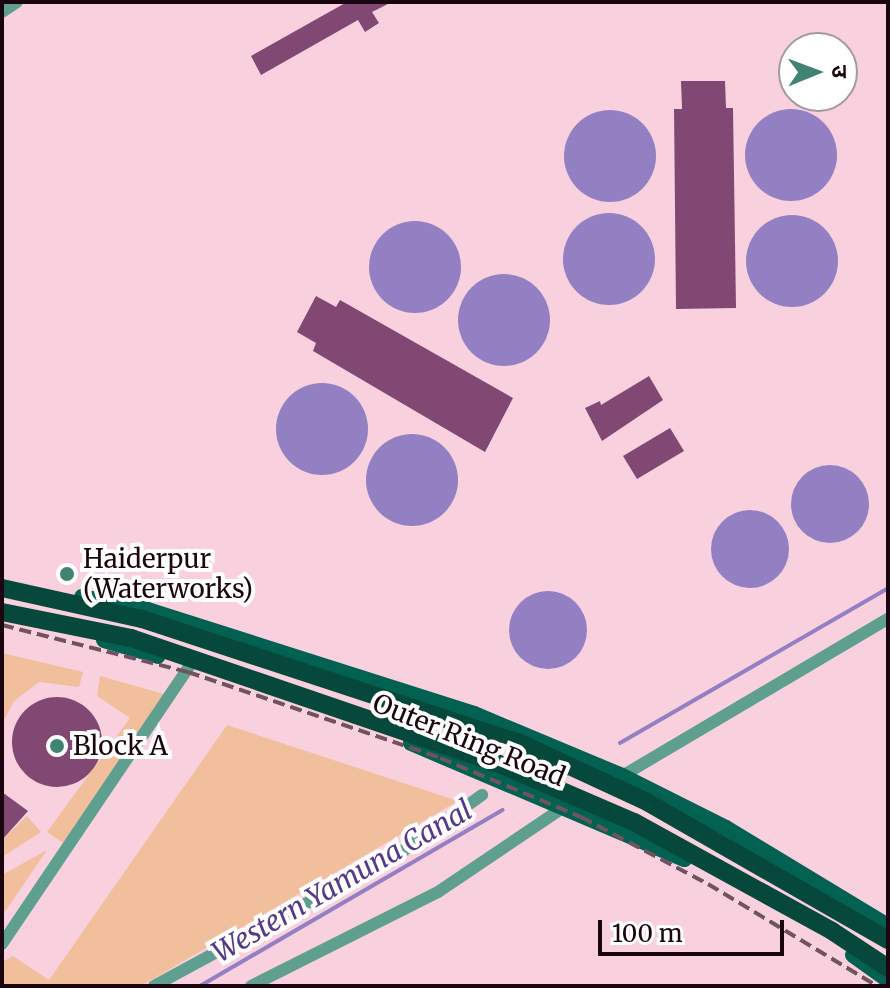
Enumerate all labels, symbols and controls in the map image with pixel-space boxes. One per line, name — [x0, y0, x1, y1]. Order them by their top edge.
north arrow — [778, 32, 858, 112]
text: उ — [826, 65, 854, 78]
place label: Haiderpur (Waterworks) — [83, 543, 253, 604]
marker: Haiderpur (Waterworks) — [58, 565, 76, 583]
street label: Outer Ring Road — [368, 687, 570, 793]
place label: Block A — [73, 730, 168, 762]
marker: Block A — [48, 737, 66, 755]
water label: Western Yamuna Canal — [206, 793, 478, 969]
scale bar — [602, 904, 788, 954]
text: 100 m — [612, 918, 682, 949]

